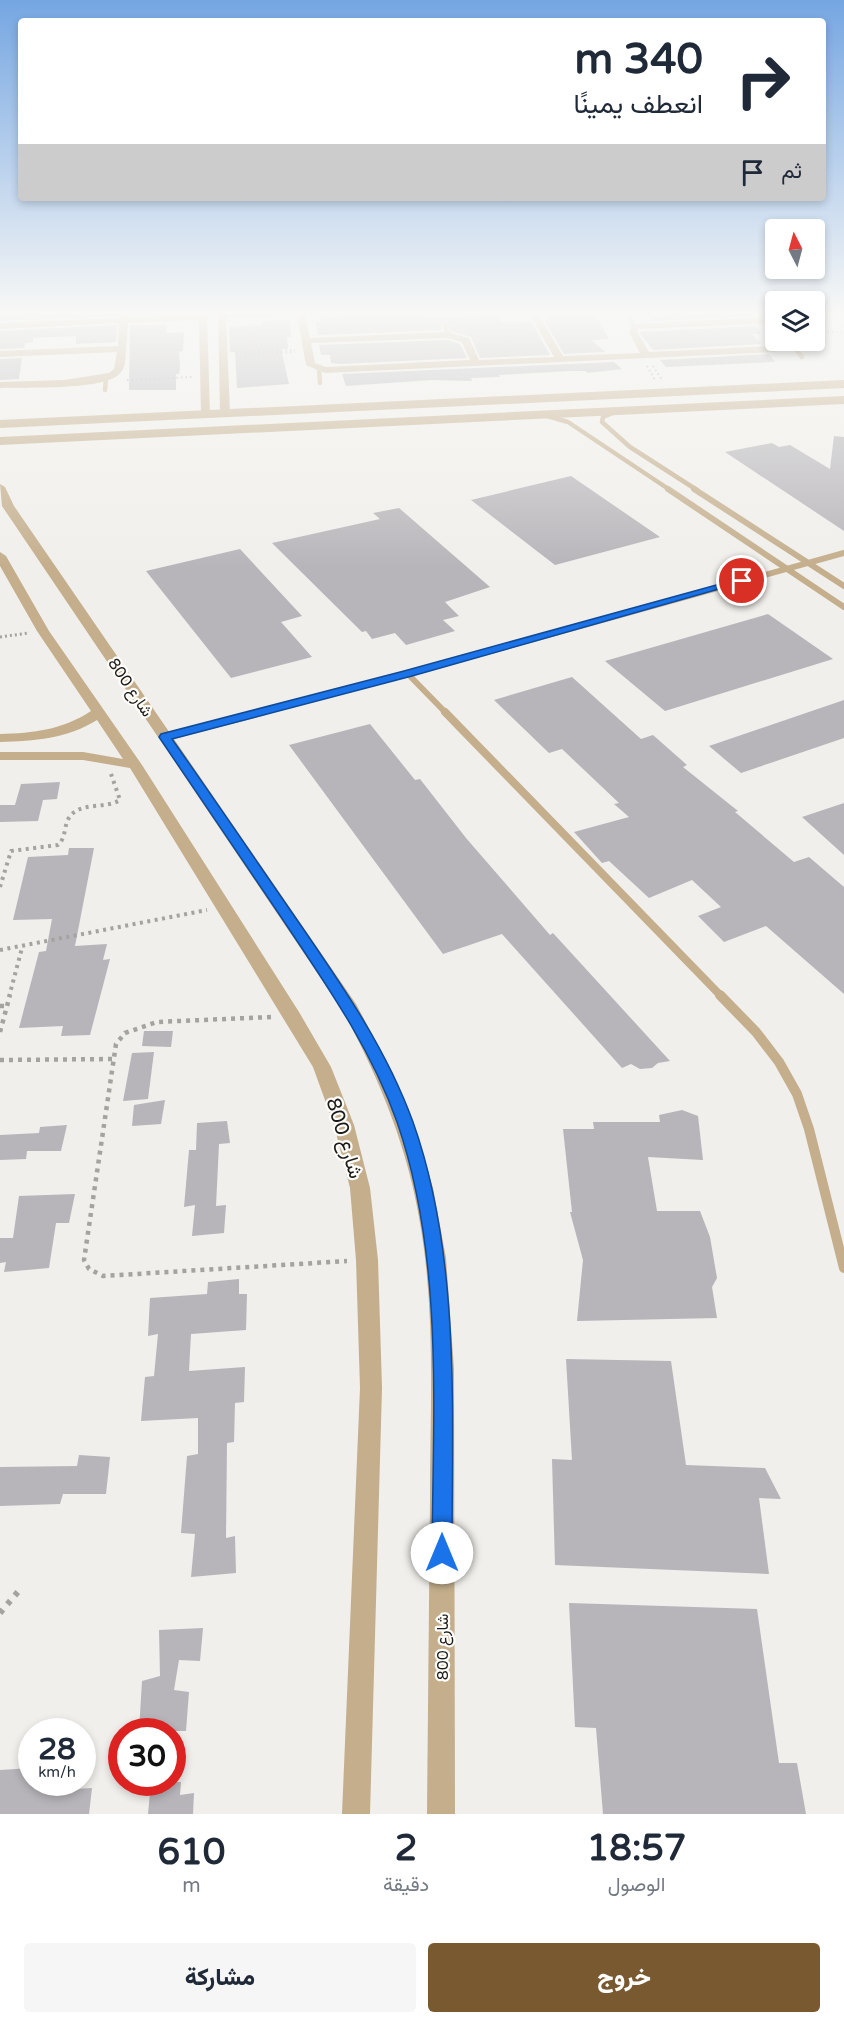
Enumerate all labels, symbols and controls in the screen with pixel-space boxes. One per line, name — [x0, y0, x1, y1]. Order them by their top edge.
text: 340 m — [574, 34, 703, 85]
icon: right — [724, 42, 802, 120]
text: انعطف يمينًا — [573, 88, 703, 121]
icon: arrive — [736, 156, 769, 189]
text: ثم — [781, 158, 802, 184]
north arrow — [765, 219, 825, 279]
map controls — [765, 219, 825, 351]
button: layers — [765, 291, 825, 351]
pin — [716, 555, 767, 606]
icon: arrive — [725, 564, 758, 597]
street label: شارع 800 — [102, 654, 157, 721]
street label: شارع 800 — [319, 1095, 368, 1182]
position arrow — [410, 1521, 474, 1585]
street label: شارع 800 — [433, 1614, 454, 1680]
speed limit sign: 30 — [108, 1718, 186, 1796]
text: 28 — [38, 1731, 76, 1768]
text: km/h — [38, 1763, 76, 1781]
text: 2 — [395, 1827, 417, 1870]
text: 18:57 — [587, 1827, 686, 1870]
text: 610 — [158, 1831, 225, 1874]
text: دقيقة — [383, 1873, 429, 1897]
text: الوصول — [608, 1873, 665, 1897]
text: m — [182, 1874, 201, 1898]
button: مشاركة — [24, 1943, 416, 2012]
button: خروج — [428, 1943, 820, 2012]

